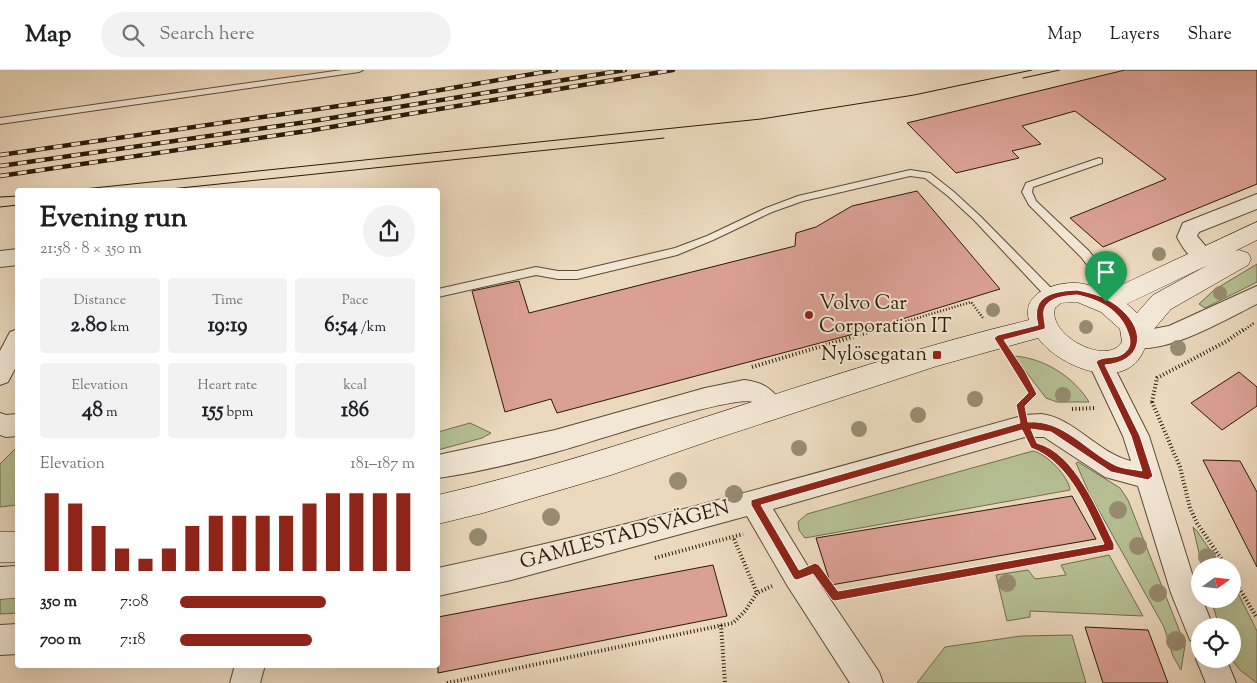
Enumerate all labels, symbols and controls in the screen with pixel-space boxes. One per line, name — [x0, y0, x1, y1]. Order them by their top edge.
search box — [101, 12, 451, 57]
text: Map — [25, 18, 71, 52]
icon: search — [119, 21, 147, 49]
text: Search here — [159, 21, 255, 48]
text: Map — [1047, 22, 1082, 48]
text: Layers — [1110, 22, 1160, 48]
text: Share — [1188, 22, 1232, 48]
text: Evening run — [40, 199, 187, 239]
button: share — [363, 205, 415, 257]
text: 21:58 · 8 × 350 m — [40, 238, 142, 261]
pin — [1085, 251, 1127, 302]
icon: arrive — [1092, 258, 1120, 286]
place label: Volvo Car Corporation IT — [819, 290, 952, 342]
text: Distance — [73, 291, 126, 311]
text: Time — [212, 291, 243, 311]
text: Pace — [342, 291, 369, 311]
marker: Volvo Car Corporation IT — [803, 309, 815, 321]
text: 2.80 — [70, 311, 107, 341]
text: 19:19 — [208, 311, 247, 341]
text: 6:54 — [324, 311, 358, 341]
text: km — [107, 318, 129, 338]
text: /km — [358, 318, 386, 338]
place label: Nylösegatan — [821, 341, 927, 370]
marker: Nylösegatan — [931, 349, 943, 361]
text: Elevation — [71, 376, 128, 396]
text: Heart rate — [198, 376, 257, 396]
text: kcal — [343, 376, 367, 396]
text: 48 — [82, 396, 103, 426]
text: 155 — [202, 396, 223, 426]
text: 186 — [341, 396, 369, 426]
text: m — [103, 403, 118, 423]
text: bpm — [223, 403, 253, 423]
text: Elevation — [40, 453, 105, 476]
text: 181–187 m — [350, 453, 415, 476]
street label: GAMLESTADSVÄGEN — [517, 494, 733, 578]
north arrow — [1191, 558, 1241, 608]
map controls — [1191, 558, 1241, 668]
text: 350 m — [40, 591, 77, 614]
text: 7:08 — [120, 591, 148, 614]
button: locate — [1191, 618, 1241, 668]
text: 700 m — [40, 629, 81, 652]
text: 7:18 — [120, 629, 146, 652]

